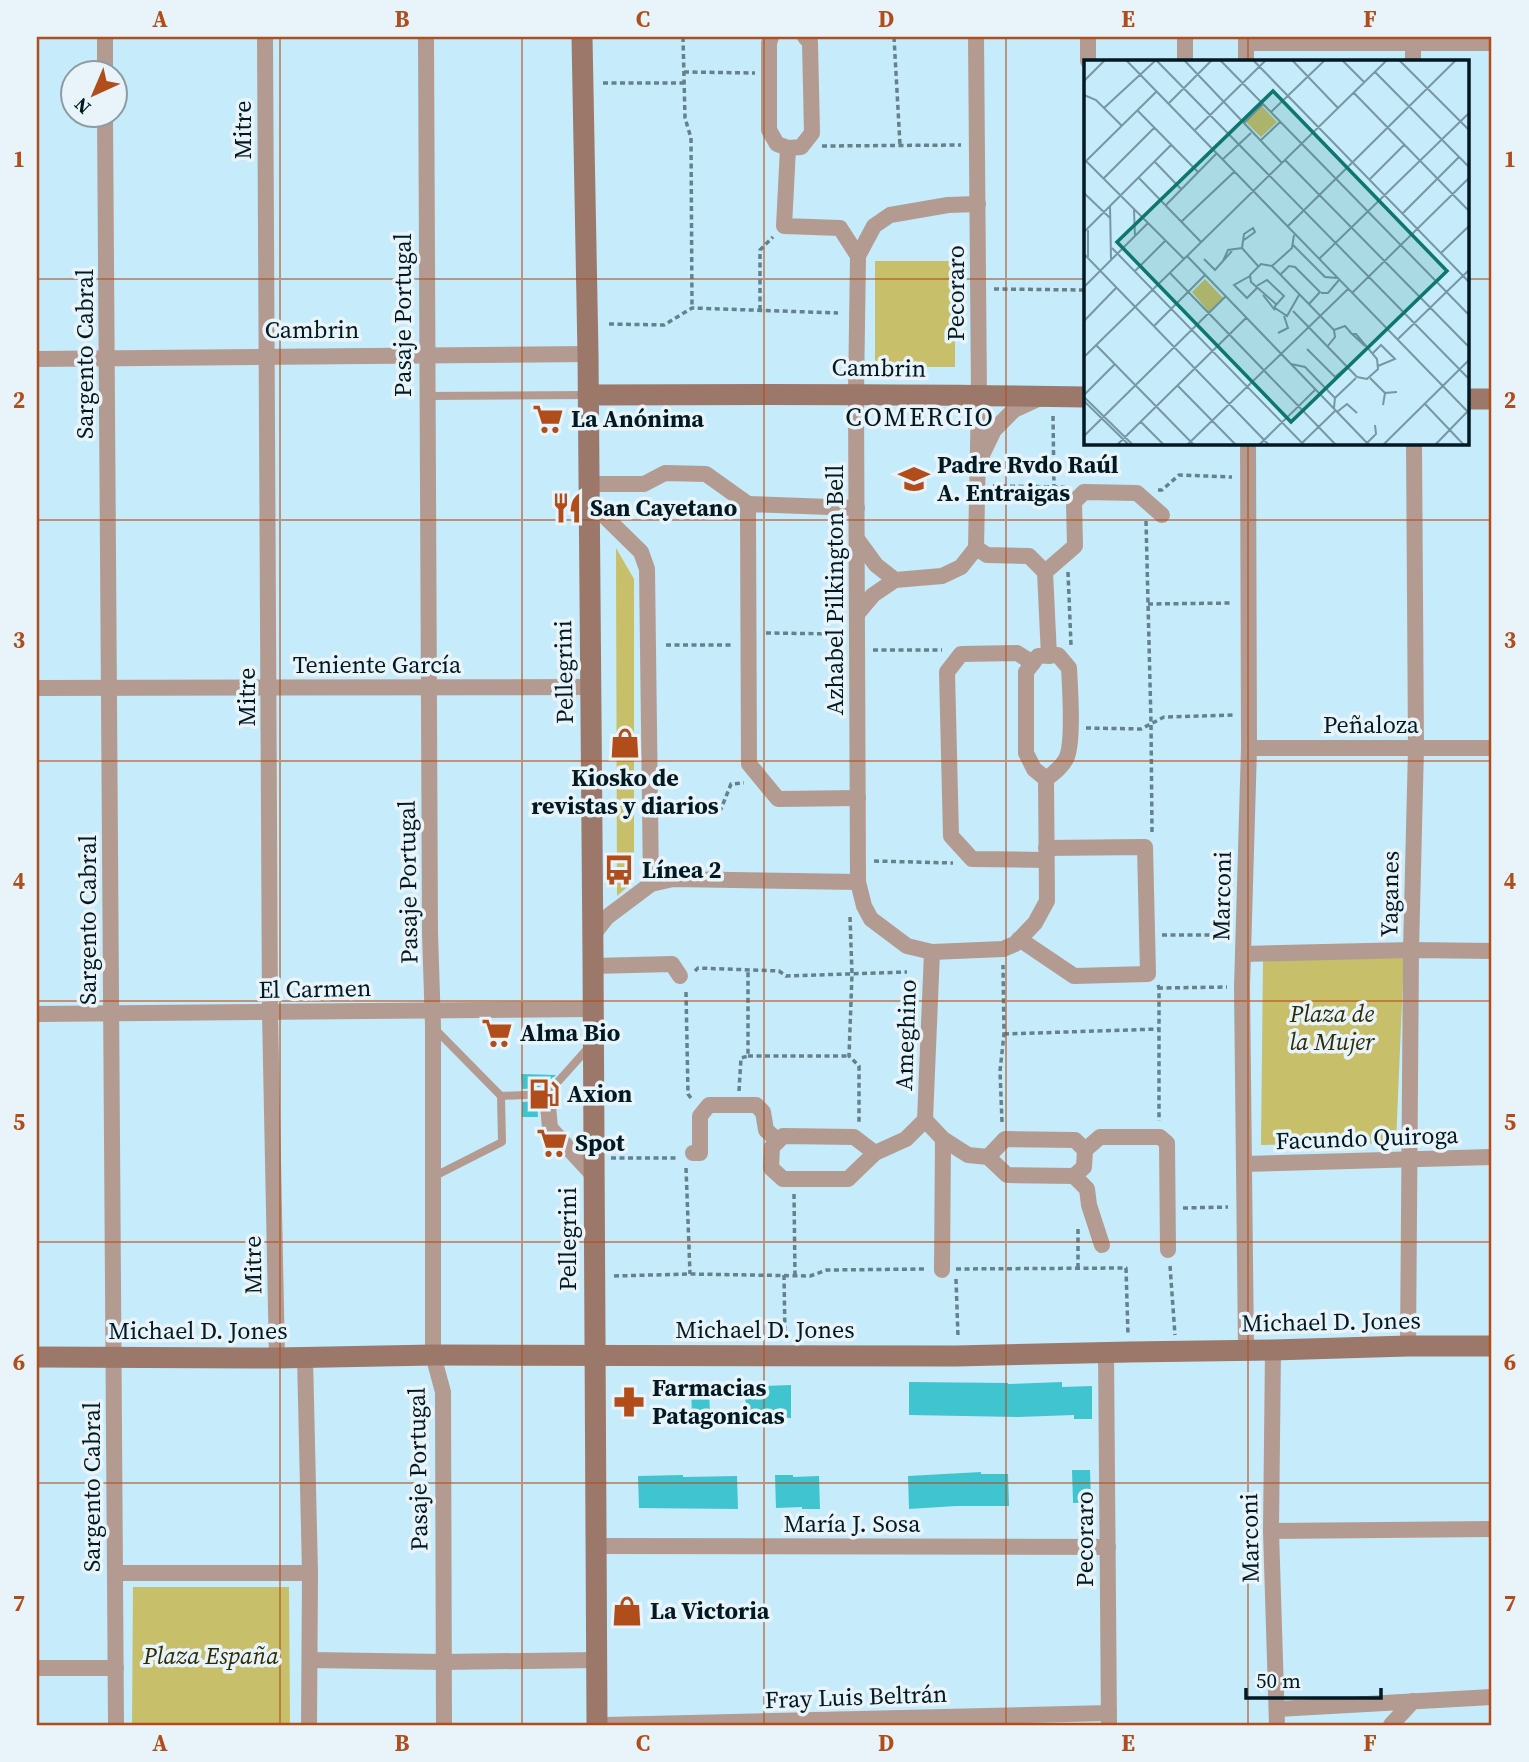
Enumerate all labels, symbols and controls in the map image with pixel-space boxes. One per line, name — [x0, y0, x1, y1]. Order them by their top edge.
text: A — [152, 3, 168, 35]
text: B — [395, 3, 410, 35]
text: C — [636, 3, 650, 35]
text: D — [878, 3, 894, 35]
text: E — [1121, 3, 1135, 35]
text: F — [1363, 3, 1377, 35]
north arrow — [60, 60, 130, 130]
inset map — [1084, 60, 1470, 444]
text: N — [68, 92, 96, 120]
street label: Mitre — [226, 101, 259, 159]
text: 1 — [13, 143, 25, 175]
text: 1 — [1504, 143, 1516, 175]
street label: Pasaje Portugal — [386, 233, 419, 397]
street label: Pecoraro — [939, 245, 972, 341]
street label: Sargento Cabral — [68, 269, 101, 439]
street label: Cambrin — [265, 313, 359, 346]
street label: Cambrin — [831, 350, 927, 385]
text: 2 — [13, 384, 25, 416]
text: 2 — [1504, 384, 1516, 416]
district label: COMERCIO — [845, 399, 995, 435]
supermarket icon: La Anónima — [531, 402, 565, 436]
place label: La Anónima — [571, 402, 704, 435]
place label: Padre Rvdo Raúl A. Entraigas — [937, 448, 1119, 509]
school or university icon: Padre Rvdo Raúl A. Entraigas — [897, 462, 931, 496]
street label: Azhabel Pilkington Bell — [818, 465, 851, 715]
restaurant icon: San Cayetano — [550, 491, 584, 525]
place label: San Cayetano — [590, 491, 737, 524]
street label: Pellegrini — [546, 620, 581, 724]
text: 3 — [13, 624, 25, 656]
text: 3 — [1504, 624, 1516, 656]
street label: Teniente García — [293, 648, 462, 681]
street label: Mitre — [230, 668, 263, 726]
street label: Peñaloza — [1323, 708, 1420, 741]
shop icon: Kiosko de revistas y diarios — [608, 726, 642, 760]
place label: Kiosko de revistas y diarios — [531, 761, 719, 822]
street label: Pasaje Portugal — [390, 800, 425, 964]
street label: Sargento Cabral — [71, 835, 104, 1005]
street label: Yaganes — [1372, 850, 1407, 938]
street label: Marconi — [1204, 851, 1239, 941]
bus stop icon: Línea 2 — [602, 853, 636, 887]
place label: Línea 2 — [642, 853, 722, 886]
text: 4 — [13, 865, 25, 897]
text: 4 — [1504, 865, 1516, 897]
street label: El Carmen — [258, 971, 372, 1006]
street label: Ameghino — [887, 979, 924, 1091]
park label: Plaza de la Mujer — [1289, 997, 1376, 1058]
supermarket icon: Alma Bio — [480, 1016, 514, 1050]
place label: Alma Bio — [520, 1016, 620, 1049]
fuel station icon: Axion — [527, 1077, 561, 1111]
place label: Axion — [567, 1077, 633, 1110]
text: 5 — [13, 1106, 25, 1138]
text: 5 — [1504, 1106, 1516, 1138]
street label: Facundo Quiroga — [1275, 1118, 1460, 1157]
supermarket icon: Spot — [535, 1126, 569, 1160]
place label: Spot — [575, 1126, 625, 1159]
street label: Pellegrini — [551, 1187, 584, 1291]
street label: Mitre — [235, 1235, 270, 1295]
street label: Michael D. Jones — [1241, 1303, 1421, 1340]
street label: Michael D. Jones — [675, 1313, 855, 1346]
street label: Michael D. Jones — [108, 1314, 288, 1347]
text: 6 — [13, 1346, 25, 1378]
text: 6 — [1504, 1346, 1516, 1378]
place label: Farmacias Patagonicas — [652, 1371, 785, 1432]
pharmacy icon: Farmacias Patagonicas — [612, 1385, 646, 1419]
street label: Pasaje Portugal — [400, 1387, 435, 1551]
street label: Sargento Cabral — [75, 1402, 108, 1572]
street label: Pecoraro — [1068, 1491, 1101, 1587]
street label: Marconi — [1232, 1493, 1267, 1583]
street label: María J. Sosa — [783, 1507, 921, 1540]
text: 7 — [13, 1587, 25, 1619]
text: 7 — [1504, 1587, 1516, 1619]
shop icon: La Victoria — [610, 1594, 644, 1628]
place label: La Victoria — [650, 1594, 770, 1627]
park label: Plaza España — [142, 1639, 279, 1672]
scale bar — [1246, 1657, 1380, 1701]
text: 50 m — [1256, 1666, 1301, 1695]
street label: Fray Luis Beltrán — [764, 1677, 948, 1716]
text: A — [152, 1727, 168, 1759]
text: B — [395, 1727, 410, 1759]
text: C — [636, 1727, 650, 1759]
text: D — [878, 1727, 894, 1759]
text: E — [1121, 1727, 1135, 1759]
text: F — [1363, 1727, 1377, 1759]

